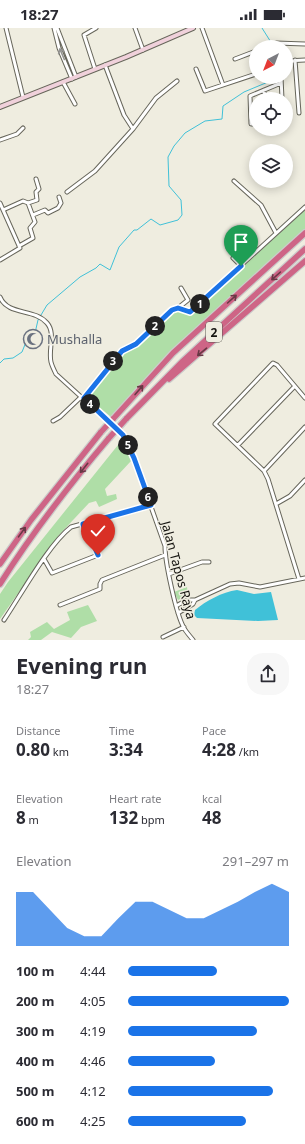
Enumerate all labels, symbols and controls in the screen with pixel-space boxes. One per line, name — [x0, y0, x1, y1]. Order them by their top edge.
text: 18:27 — [20, 4, 59, 24]
north arrow — [249, 40, 293, 84]
map controls — [249, 40, 293, 188]
one-way arrow — [57, 48, 65, 60]
button: locate — [249, 92, 293, 136]
button: layers — [249, 144, 293, 188]
pin — [224, 225, 258, 266]
icon: arrive — [230, 231, 252, 253]
one-way arrow — [271, 271, 281, 280]
pin: 1 — [190, 294, 210, 314]
one-way arrow — [227, 295, 237, 304]
text: 1 — [197, 296, 203, 311]
pin: 2 — [145, 316, 165, 336]
text: 2 — [152, 318, 158, 333]
road number: 2 — [206, 322, 222, 342]
mosque icon: Mushalla — [22, 328, 44, 350]
place label: Mushalla — [47, 330, 102, 348]
one-way arrow — [197, 347, 208, 356]
pin: 3 — [103, 351, 123, 371]
text: 3 — [110, 353, 116, 368]
one-way arrow — [134, 385, 143, 395]
pin: 4 — [80, 394, 100, 414]
text: 4 — [87, 396, 93, 411]
pin: 5 — [118, 435, 138, 455]
text: 5 — [125, 437, 131, 452]
one-way arrow — [80, 463, 89, 474]
pin: 6 — [138, 487, 158, 507]
text: 6 — [145, 489, 151, 504]
pin — [81, 514, 115, 555]
street label: Jalan Tapos Raya — [157, 517, 201, 621]
icon: check — [87, 520, 109, 542]
one-way arrow — [18, 527, 26, 538]
text: Evening run — [16, 650, 147, 680]
button: share — [247, 653, 289, 695]
text: 18:27 — [16, 680, 49, 698]
text: Distance — [16, 723, 61, 738]
text: Time — [109, 723, 134, 738]
text: Pace — [202, 723, 226, 738]
text: 0.80 — [16, 738, 50, 761]
text: 3:34 — [109, 738, 143, 761]
text: 4:28 — [202, 738, 236, 761]
text: km — [50, 744, 69, 759]
text: /km — [236, 744, 259, 759]
text: Elevation — [16, 791, 63, 806]
text: Heart rate — [109, 791, 162, 806]
text: kcal — [202, 791, 222, 806]
text: 8 — [16, 806, 26, 829]
text: 132 — [109, 806, 138, 829]
text: 48 — [202, 806, 221, 829]
text: m — [26, 812, 39, 827]
text: bpm — [138, 812, 165, 827]
text: Elevation — [16, 852, 72, 870]
text: 291–297 m — [222, 852, 289, 870]
text: 100 m — [16, 962, 54, 980]
text: 4:44 — [80, 962, 106, 980]
text: 200 m — [16, 992, 54, 1010]
text: 4:05 — [80, 992, 106, 1010]
text: 300 m — [16, 1022, 54, 1040]
text: 4:19 — [80, 1022, 106, 1040]
text: 400 m — [16, 1052, 54, 1070]
text: 4:46 — [80, 1052, 106, 1070]
text: 500 m — [16, 1082, 54, 1100]
text: 4:12 — [80, 1082, 106, 1100]
text: 600 m — [16, 1112, 54, 1130]
text: 4:25 — [80, 1112, 106, 1130]

